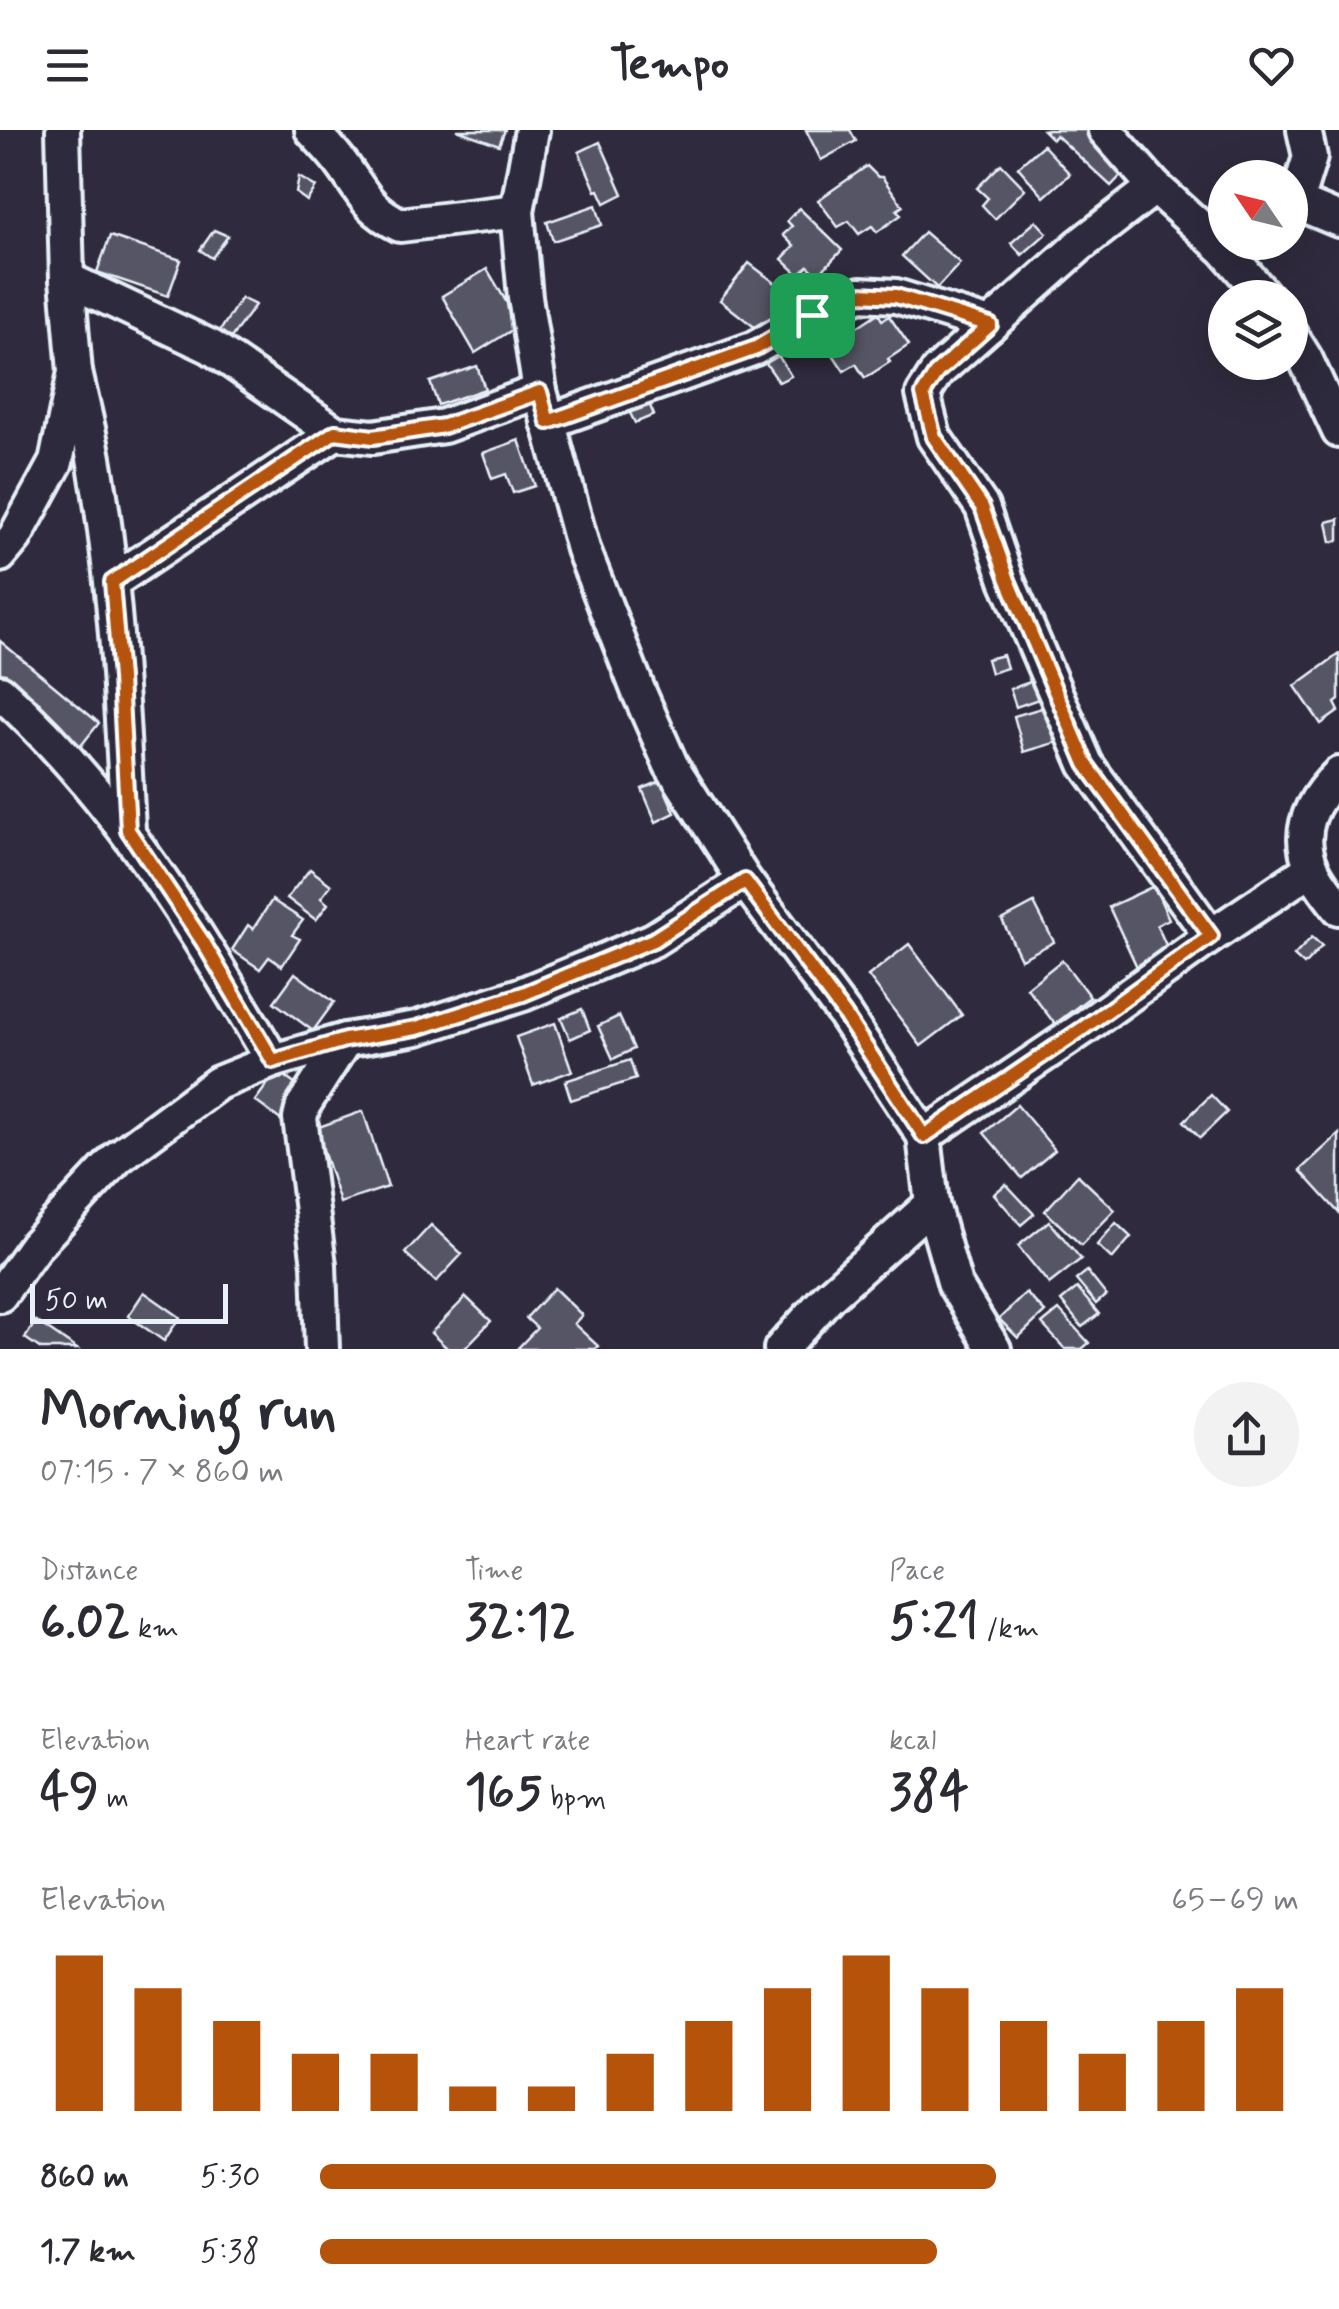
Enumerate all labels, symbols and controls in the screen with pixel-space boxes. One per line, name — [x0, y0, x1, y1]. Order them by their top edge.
text: Tempo — [610, 36, 729, 95]
icon: menu — [40, 38, 95, 93]
icon: heart — [1244, 38, 1299, 93]
north arrow — [1208, 160, 1308, 260]
map controls — [1208, 160, 1308, 380]
pin — [770, 273, 855, 358]
button: layers — [1208, 280, 1308, 380]
icon: arrive — [785, 288, 840, 343]
scale bar — [30, 1279, 228, 1324]
text: 50 m — [45, 1283, 108, 1320]
text: Morning run — [40, 1377, 337, 1449]
button: share — [1194, 1382, 1299, 1487]
text: 07:15 · 7 × 860 m — [40, 1451, 284, 1493]
text: Distance — [40, 1553, 138, 1590]
text: Time — [465, 1553, 523, 1590]
text: Pace — [889, 1553, 945, 1590]
text: 6.02 — [40, 1590, 130, 1656]
text: 32:12 — [465, 1590, 576, 1656]
text: 5:21 — [889, 1590, 979, 1656]
text: km — [130, 1611, 179, 1648]
text: /km — [979, 1611, 1039, 1648]
text: Elevation — [40, 1723, 150, 1760]
text: Heart rate — [465, 1723, 590, 1760]
text: kcal — [889, 1723, 936, 1760]
text: 49 — [40, 1760, 99, 1826]
text: 165 — [465, 1760, 542, 1826]
text: 384 — [889, 1760, 969, 1826]
text: m — [99, 1781, 129, 1818]
text: bpm — [542, 1781, 606, 1818]
text: Elevation — [40, 1879, 166, 1921]
text: 65–69 m — [1171, 1879, 1299, 1921]
text: 860 m — [40, 2156, 129, 2198]
text: 5:30 — [200, 2156, 261, 2198]
text: 1.7 km — [40, 2231, 136, 2273]
text: 5:38 — [200, 2231, 260, 2273]

